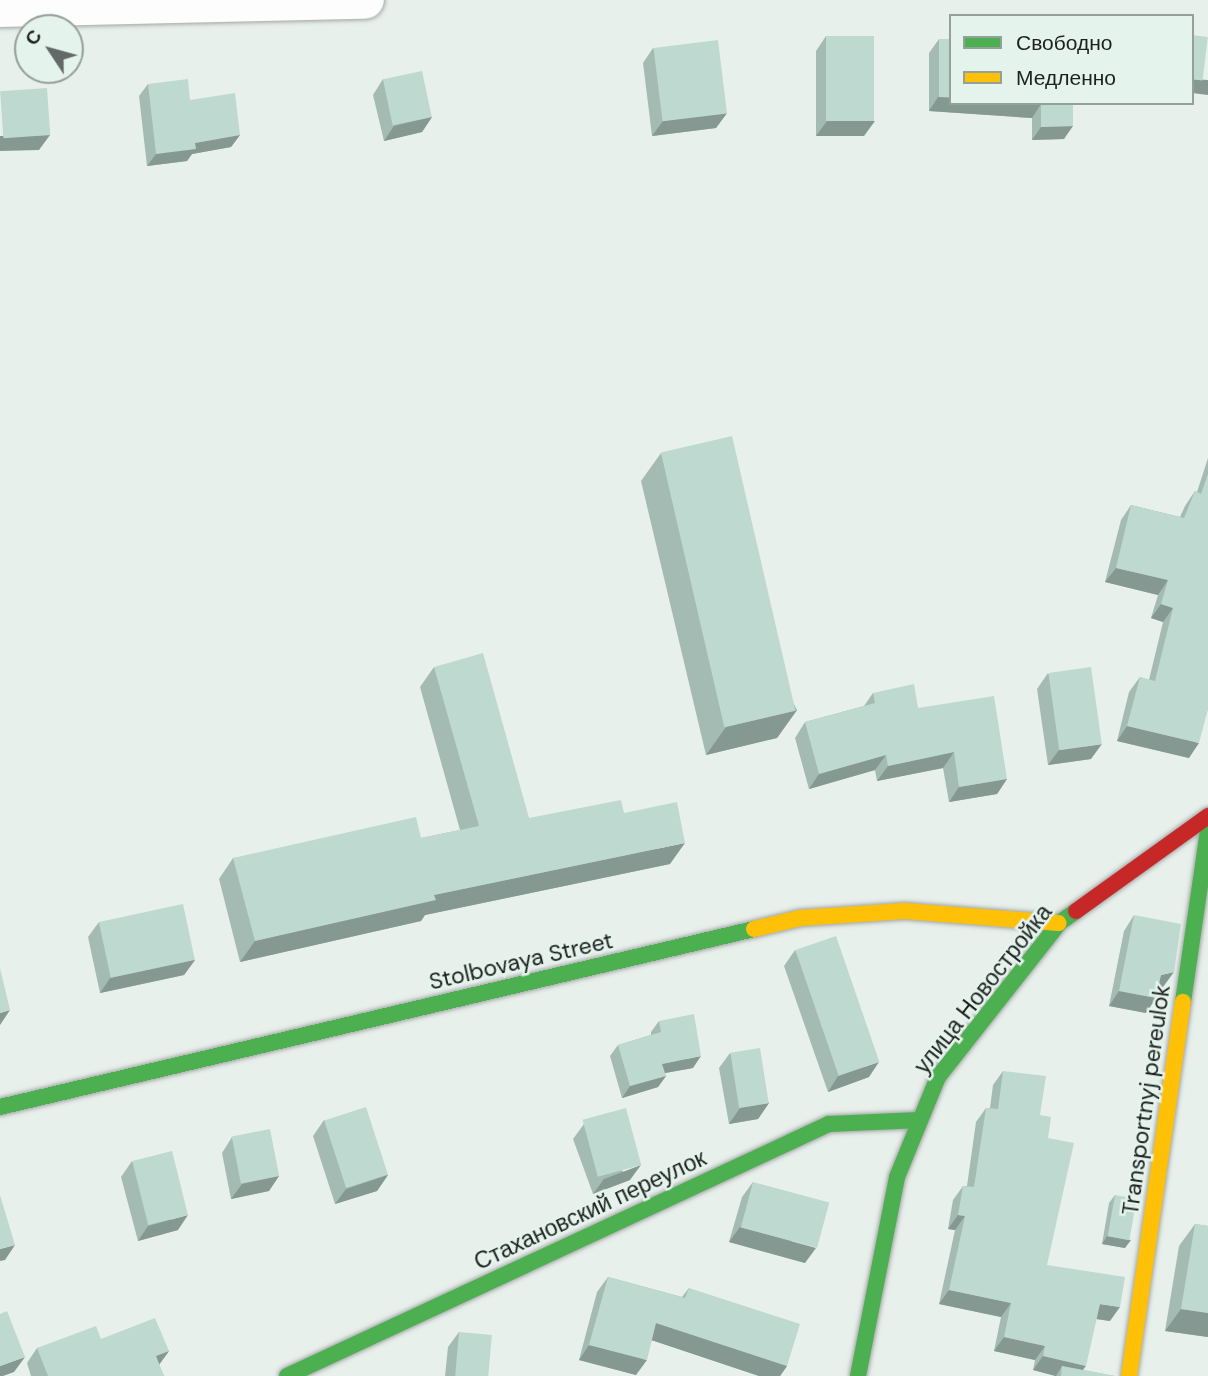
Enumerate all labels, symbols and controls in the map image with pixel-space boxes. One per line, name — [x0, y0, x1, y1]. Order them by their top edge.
north arrow — [14, 14, 84, 84]
legend — [949, 14, 1194, 105]
text: С — [19, 25, 47, 50]
text: Свободно — [1016, 29, 1113, 57]
text: Медленно — [1016, 64, 1116, 92]
street label: улица Новостройка — [908, 899, 1058, 1079]
street label: Stolbovaya Street — [426, 926, 616, 996]
street label: Transportnyj pereulok — [1116, 983, 1176, 1217]
street label: Стахановский переулок — [470, 1144, 710, 1276]

